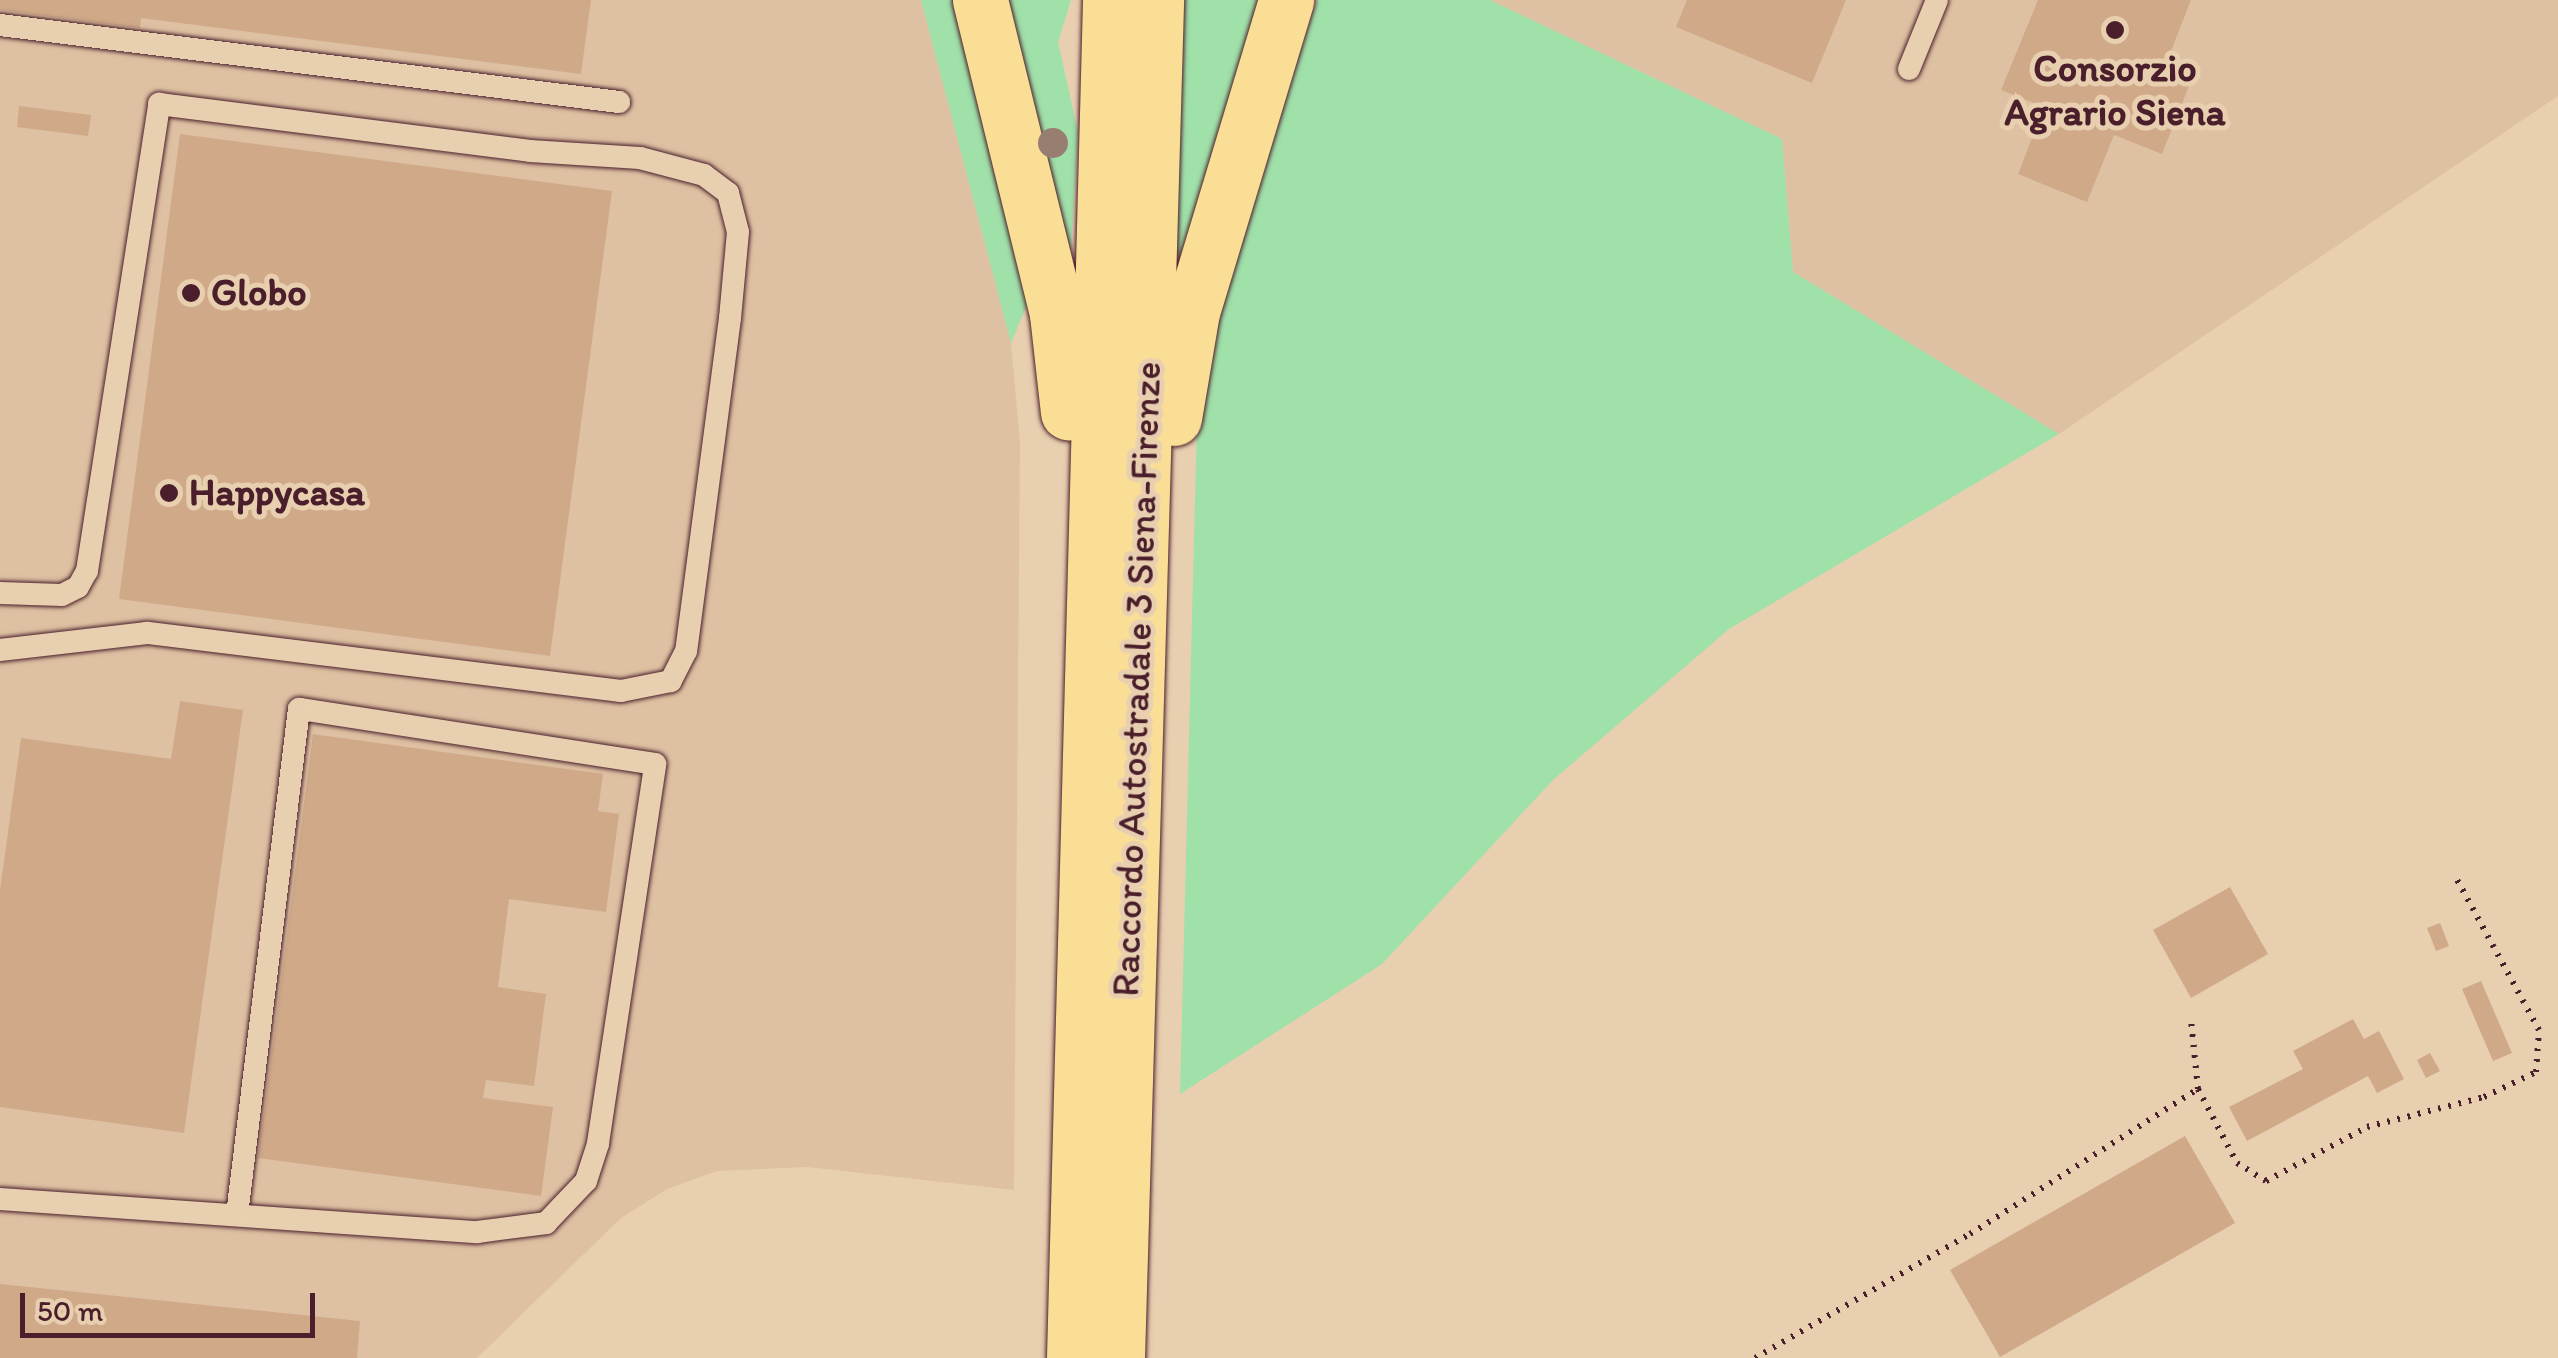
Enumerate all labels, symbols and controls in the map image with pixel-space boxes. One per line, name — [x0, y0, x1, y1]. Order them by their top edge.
marker: Consorzio Agrario Siena — [2104, 19, 2126, 41]
place label: Consorzio Agrario Siena — [2005, 46, 2225, 136]
place label: Globo — [211, 270, 306, 316]
marker: Globo — [180, 282, 202, 304]
street label: Raccordo Autostradale 3 Siena-Firenze — [1103, 360, 1171, 998]
place label: Happycasa — [189, 470, 365, 516]
marker: Happycasa — [158, 482, 180, 504]
scale bar — [25, 1273, 320, 1335]
text: 50 m — [37, 1292, 103, 1329]

